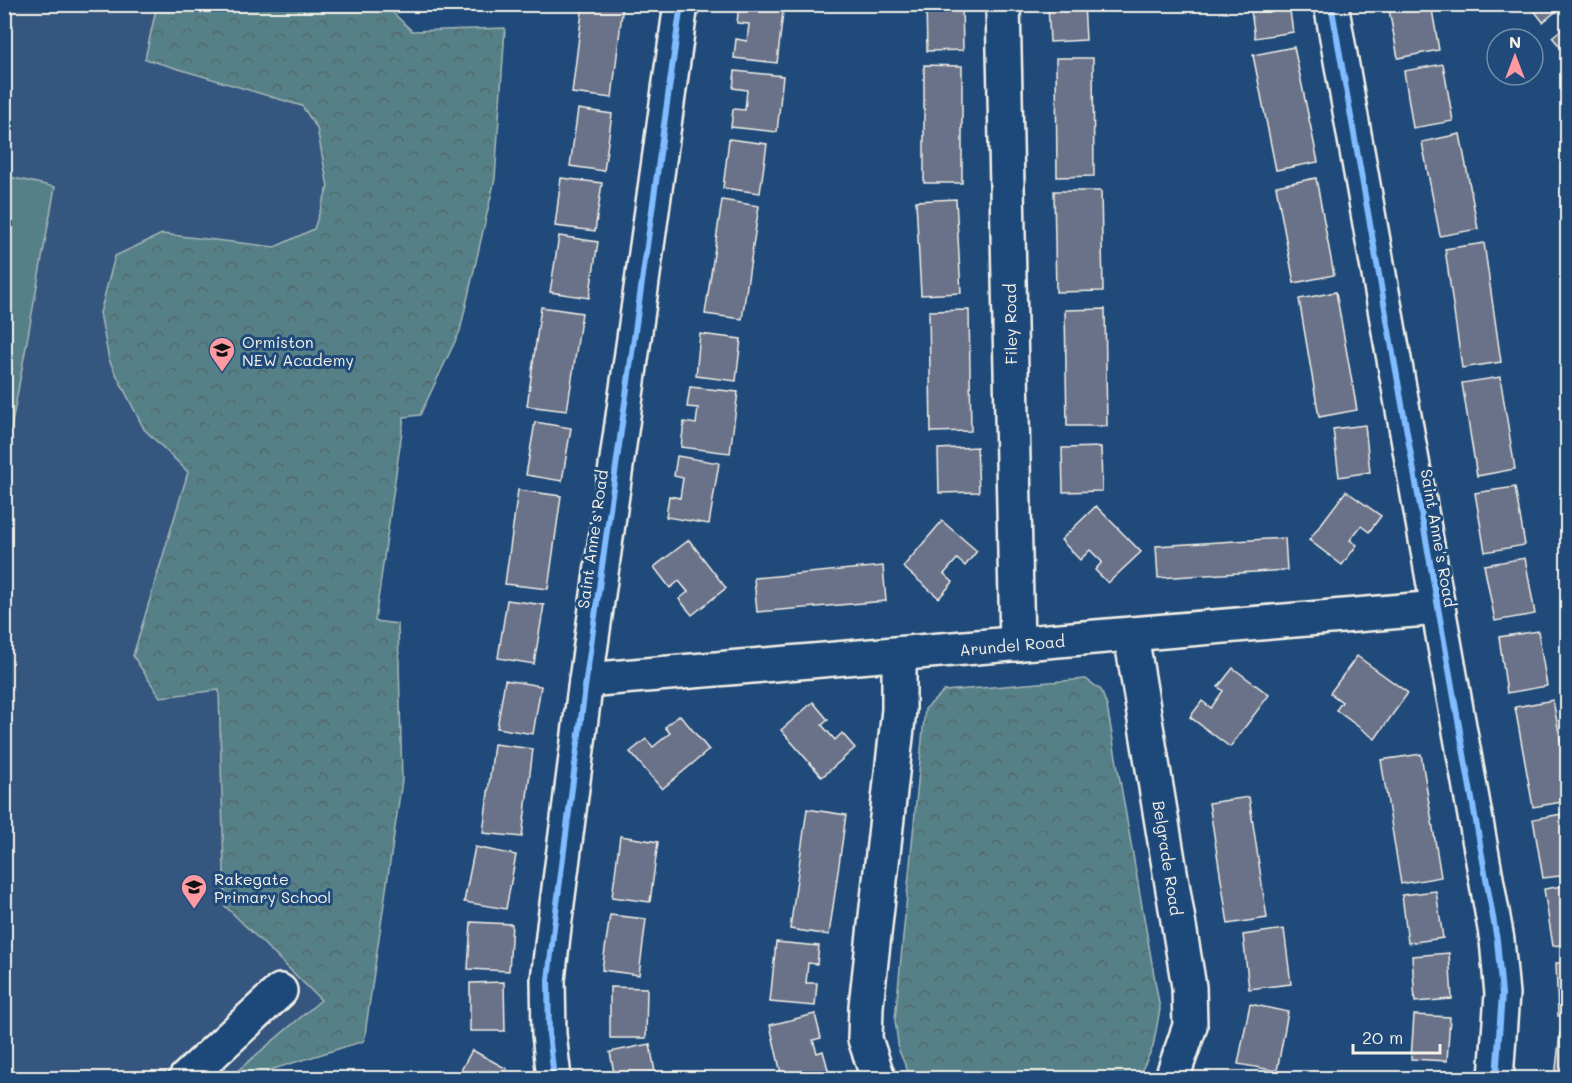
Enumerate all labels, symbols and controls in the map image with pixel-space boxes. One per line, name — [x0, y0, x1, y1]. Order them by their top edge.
north arrow — [1485, 27, 1545, 87]
text: N — [1509, 31, 1521, 52]
street label: Filey Road — [999, 283, 1021, 365]
place label: Ormiston NEW Academy — [242, 331, 354, 370]
school or university icon: Ormiston NEW Academy — [207, 335, 237, 373]
street label: Saint Anne's Road — [1417, 467, 1461, 609]
street label: Saint Anne's Road — [572, 468, 612, 610]
street label: Arundel Road — [958, 630, 1066, 660]
street label: Belgrade Road — [1149, 799, 1187, 917]
place label: Rakegate Primary School — [214, 868, 331, 907]
school or university icon: Rakegate Primary School — [179, 872, 209, 910]
scale bar — [1353, 1017, 1440, 1055]
text: 20 m — [1362, 1025, 1403, 1049]

